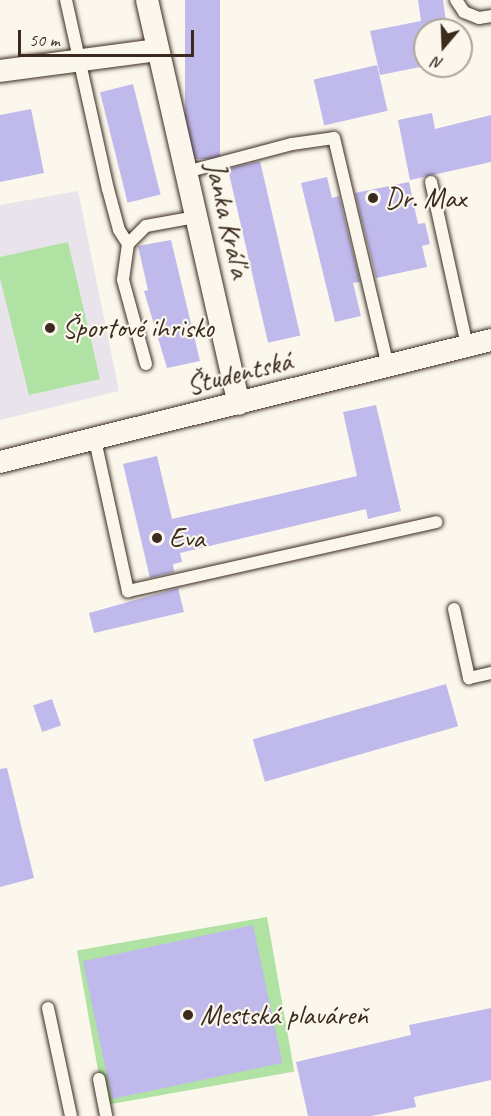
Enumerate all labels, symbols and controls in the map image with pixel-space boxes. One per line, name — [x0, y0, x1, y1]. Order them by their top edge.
scale bar — [21, 18, 196, 56]
north arrow — [413, 18, 473, 78]
text: 50 m — [29, 29, 60, 51]
text: N — [430, 52, 446, 74]
street label: Janka Kráľa — [198, 159, 258, 281]
place label: Dr. Max — [385, 181, 466, 215]
marker: Dr. Max — [366, 191, 380, 205]
place label: Športové ihrisko — [62, 311, 214, 345]
marker: Športové ihrisko — [43, 321, 57, 335]
street label: Študentská — [183, 344, 295, 402]
place label: Eva — [169, 521, 205, 555]
marker: Eva — [150, 531, 164, 545]
place label: Mestská plaváreň — [200, 998, 368, 1032]
marker: Mestská plaváreň — [181, 1008, 195, 1022]

